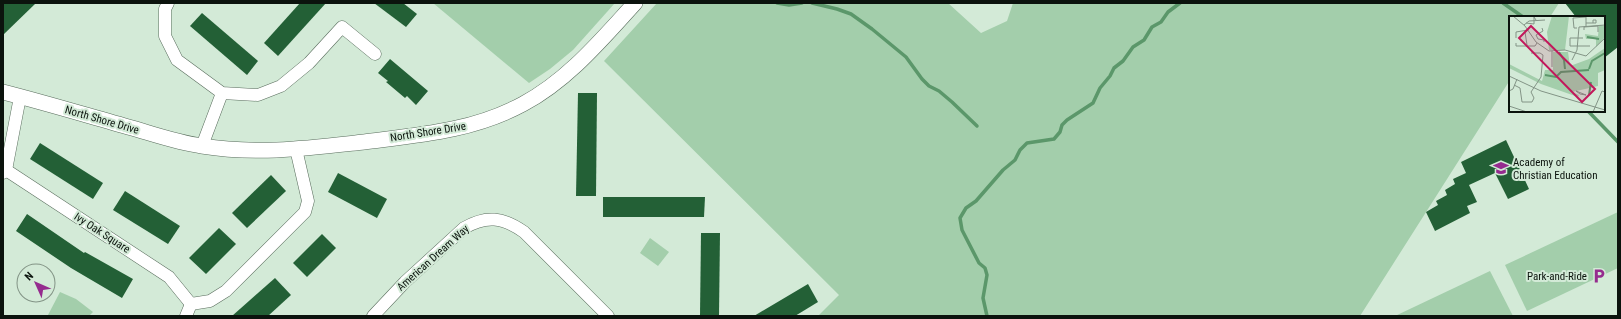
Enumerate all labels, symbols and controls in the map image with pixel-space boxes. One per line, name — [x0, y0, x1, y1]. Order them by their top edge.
inset map — [1509, 16, 1605, 112]
street label: North Shore Drive — [63, 103, 141, 137]
street label: North Shore Drive — [389, 120, 467, 144]
place label: Academy of Christian Education — [1513, 156, 1597, 182]
school or university icon: Academy of Christian Education — [1492, 159, 1510, 177]
street label: Ivy Oak Square — [72, 210, 132, 256]
street label: American Dream Way — [394, 222, 472, 294]
north arrow — [16, 263, 56, 303]
parking icon: Park-and-Ride — [1590, 267, 1608, 285]
text: N — [22, 269, 36, 283]
place label: Park-and-Ride — [1527, 270, 1587, 283]

